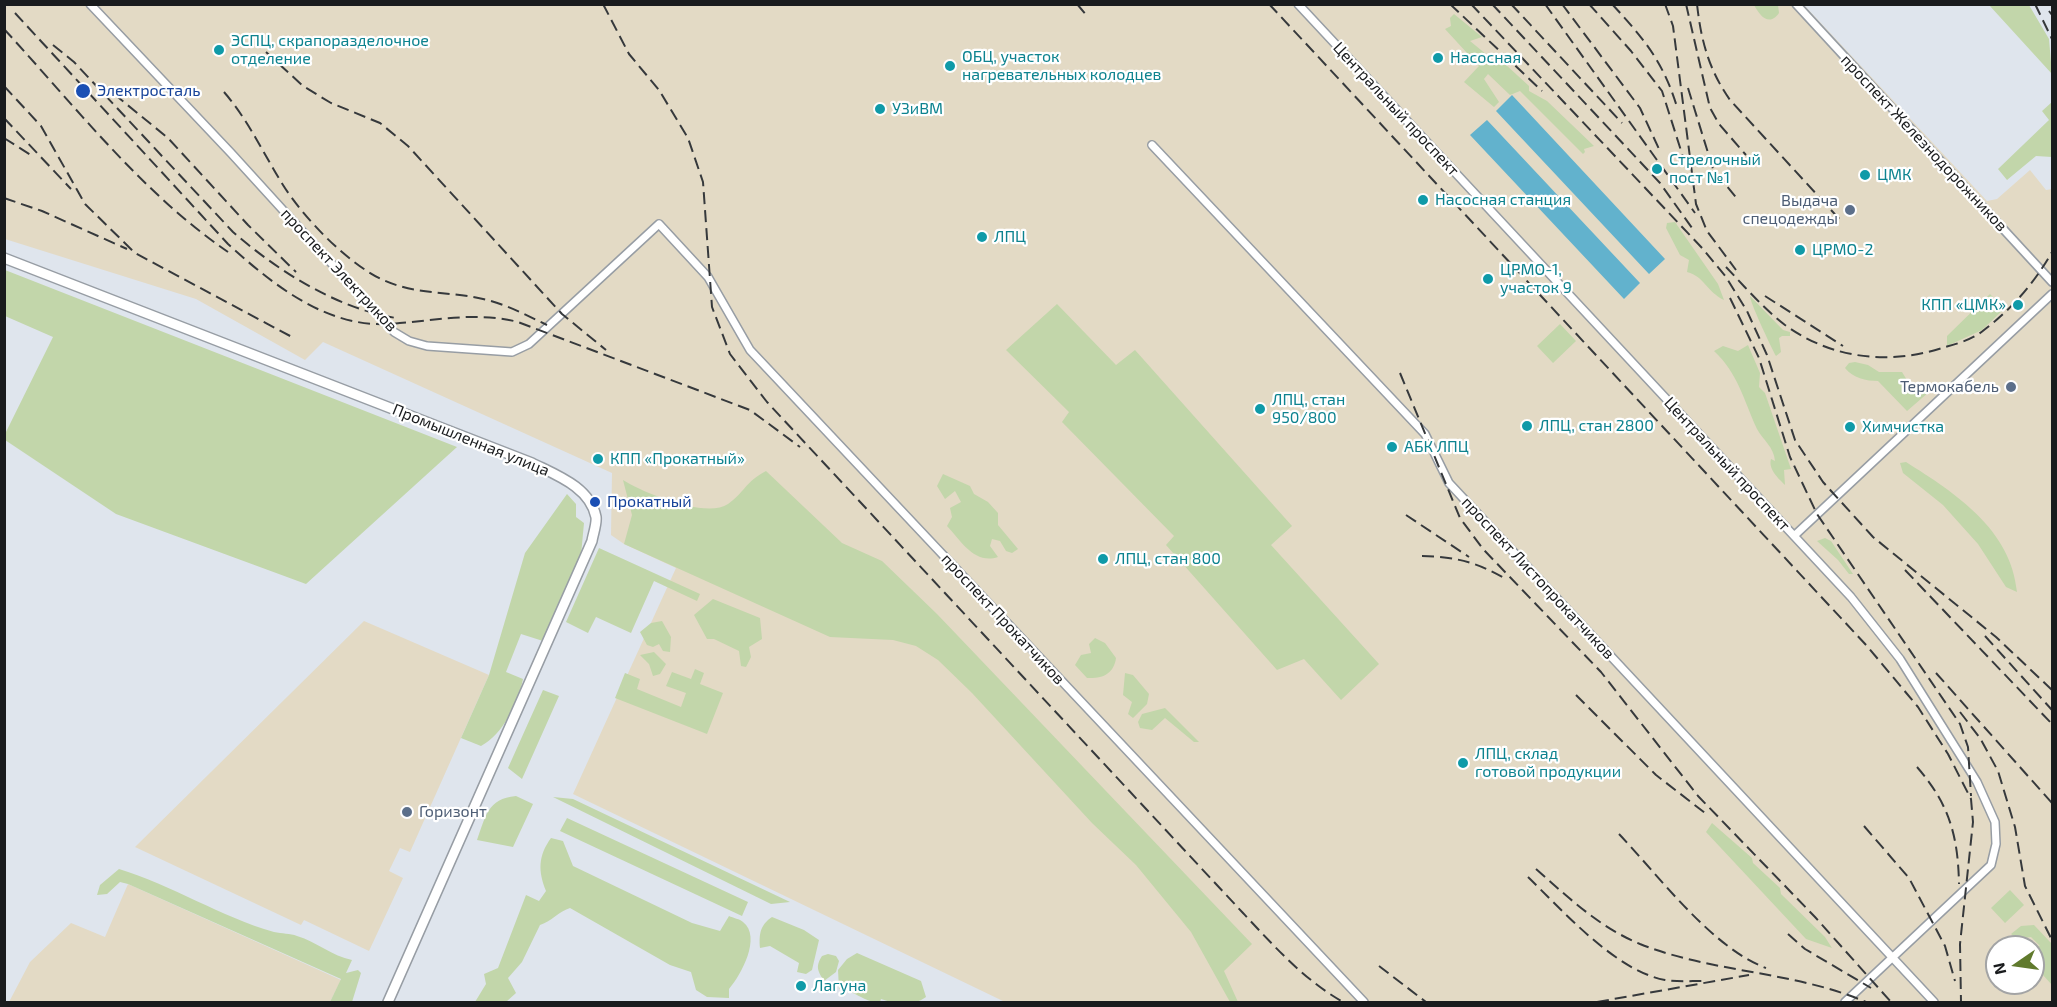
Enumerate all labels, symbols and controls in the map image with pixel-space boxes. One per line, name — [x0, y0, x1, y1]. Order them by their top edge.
place label: ЭСПЦ, скрапоразделочное отделение — [231, 31, 429, 69]
street label: Центральный проспект — [1329, 38, 1463, 180]
marker: ЭСПЦ, скрапоразделочное отделение — [212, 43, 226, 57]
place label: ОБЦ, участок нагревательных колодцев — [962, 47, 1161, 85]
place label: Насосная — [1450, 48, 1521, 68]
marker: Насосная — [1431, 51, 1445, 65]
street label: проспект Железнодорожников — [1837, 51, 2011, 235]
marker: ОБЦ, участок нагревательных колодцев — [943, 59, 957, 73]
place label: Электросталь — [97, 81, 200, 101]
marker: Электросталь — [74, 82, 92, 100]
place label: УЗиВМ — [892, 99, 943, 119]
marker: УЗиВМ — [873, 102, 887, 116]
place label: Стрелочный пост №1 — [1669, 150, 1761, 188]
marker: Стрелочный пост №1 — [1650, 162, 1664, 176]
place label: ЦМК — [1877, 165, 1912, 185]
marker: ЦМК — [1858, 168, 1872, 182]
place label: Насосная станция — [1435, 190, 1571, 210]
place label: Выдача спецодежды — [1743, 191, 1838, 229]
marker: Насосная станция — [1416, 193, 1430, 207]
marker: Выдача спецодежды — [1843, 203, 1857, 217]
street label: проспект Электриков — [277, 204, 401, 336]
place label: ЛПЦ — [994, 227, 1026, 247]
marker: ЛПЦ — [975, 230, 989, 244]
place label: ЦРМО-2 — [1812, 240, 1873, 260]
marker: ЦРМО-2 — [1793, 243, 1807, 257]
place label: ЦРМО-1, участок 9 — [1500, 260, 1572, 298]
marker: ЦРМО-1, участок 9 — [1481, 272, 1495, 286]
place label: КПП «ЦМК» — [1921, 295, 2006, 315]
marker: КПП «ЦМК» — [2011, 298, 2025, 312]
place label: Термокабель — [1900, 377, 1999, 397]
marker: Термокабель — [2004, 380, 2018, 394]
place label: ЛПЦ, стан 950/800 — [1272, 390, 1345, 428]
street label: Центральный проспект — [1660, 393, 1794, 535]
street label: Промышленная улица — [390, 400, 552, 480]
marker: ЛПЦ, стан 950/800 — [1253, 402, 1267, 416]
place label: ЛПЦ, стан 2800 — [1539, 416, 1654, 436]
place label: Химчистка — [1862, 417, 1944, 437]
marker: ЛПЦ, стан 2800 — [1520, 419, 1534, 433]
marker: Химчистка — [1843, 420, 1857, 434]
place label: АБК ЛПЦ — [1404, 437, 1469, 457]
marker: АБК ЛПЦ — [1385, 440, 1399, 454]
place label: КПП «Прокатный» — [610, 449, 745, 469]
marker: КПП «Прокатный» — [591, 452, 605, 466]
place label: Прокатный — [607, 492, 692, 512]
street label: проспект Листопрокатчиков — [1458, 493, 1618, 663]
marker: Прокатный — [588, 495, 602, 509]
street label: проспект Прокатчиков — [937, 549, 1069, 689]
place label: ЛПЦ, стан 800 — [1115, 549, 1221, 569]
marker: ЛПЦ, стан 800 — [1096, 552, 1110, 566]
place label: ЛПЦ, склад готовой продукции — [1475, 744, 1621, 782]
marker: ЛПЦ, склад готовой продукции — [1456, 756, 1470, 770]
place label: Горизонт — [419, 802, 487, 822]
marker: Горизонт — [400, 805, 414, 819]
north arrow — [1985, 935, 2045, 995]
text: N — [1988, 961, 2009, 976]
place label: Лагуна — [813, 976, 866, 996]
marker: Лагуна — [794, 979, 808, 993]

